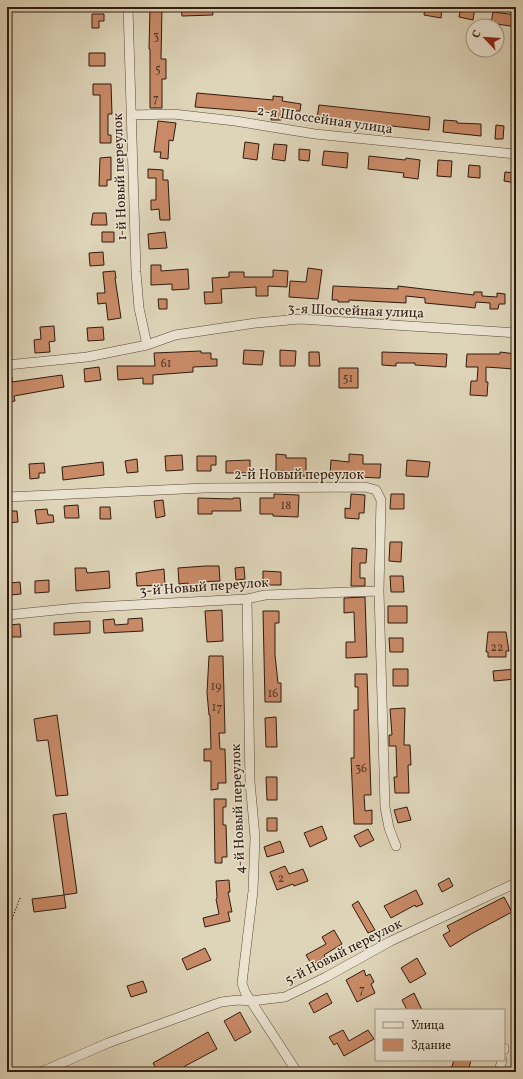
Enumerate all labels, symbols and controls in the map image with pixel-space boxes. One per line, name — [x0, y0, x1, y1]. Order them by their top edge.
north arrow — [465, 18, 505, 58]
text: С — [469, 28, 486, 41]
house number: 3 — [153, 29, 159, 45]
house number: 5 — [155, 62, 161, 78]
house number: 7 — [153, 91, 159, 107]
street label: 2-я Шоссейная улица — [256, 102, 394, 139]
street label: 1-й Новый переулок — [109, 112, 132, 241]
street label: 3-я Шоссейная улица — [287, 300, 425, 323]
house number: 61 — [161, 356, 171, 372]
house number: 51 — [343, 371, 353, 387]
street label: 2-й Новый переулок — [234, 466, 365, 485]
house number: 18 — [281, 498, 291, 514]
street label: 3-й Новый переулок — [139, 573, 270, 601]
house number: 22 — [491, 640, 503, 656]
house number: 19 — [211, 679, 221, 695]
house number: 16 — [268, 686, 278, 702]
house number: 17 — [212, 700, 222, 716]
street label: 4-й Новый переулок — [227, 743, 250, 874]
house number: 36 — [355, 761, 367, 777]
house number: 2 — [278, 871, 284, 887]
street label: 5-й Новый переулок — [282, 914, 406, 990]
house number: 7 — [359, 982, 365, 998]
legend — [375, 1009, 505, 1061]
text: Улица — [411, 1018, 444, 1034]
text: Здание — [411, 1038, 451, 1054]

